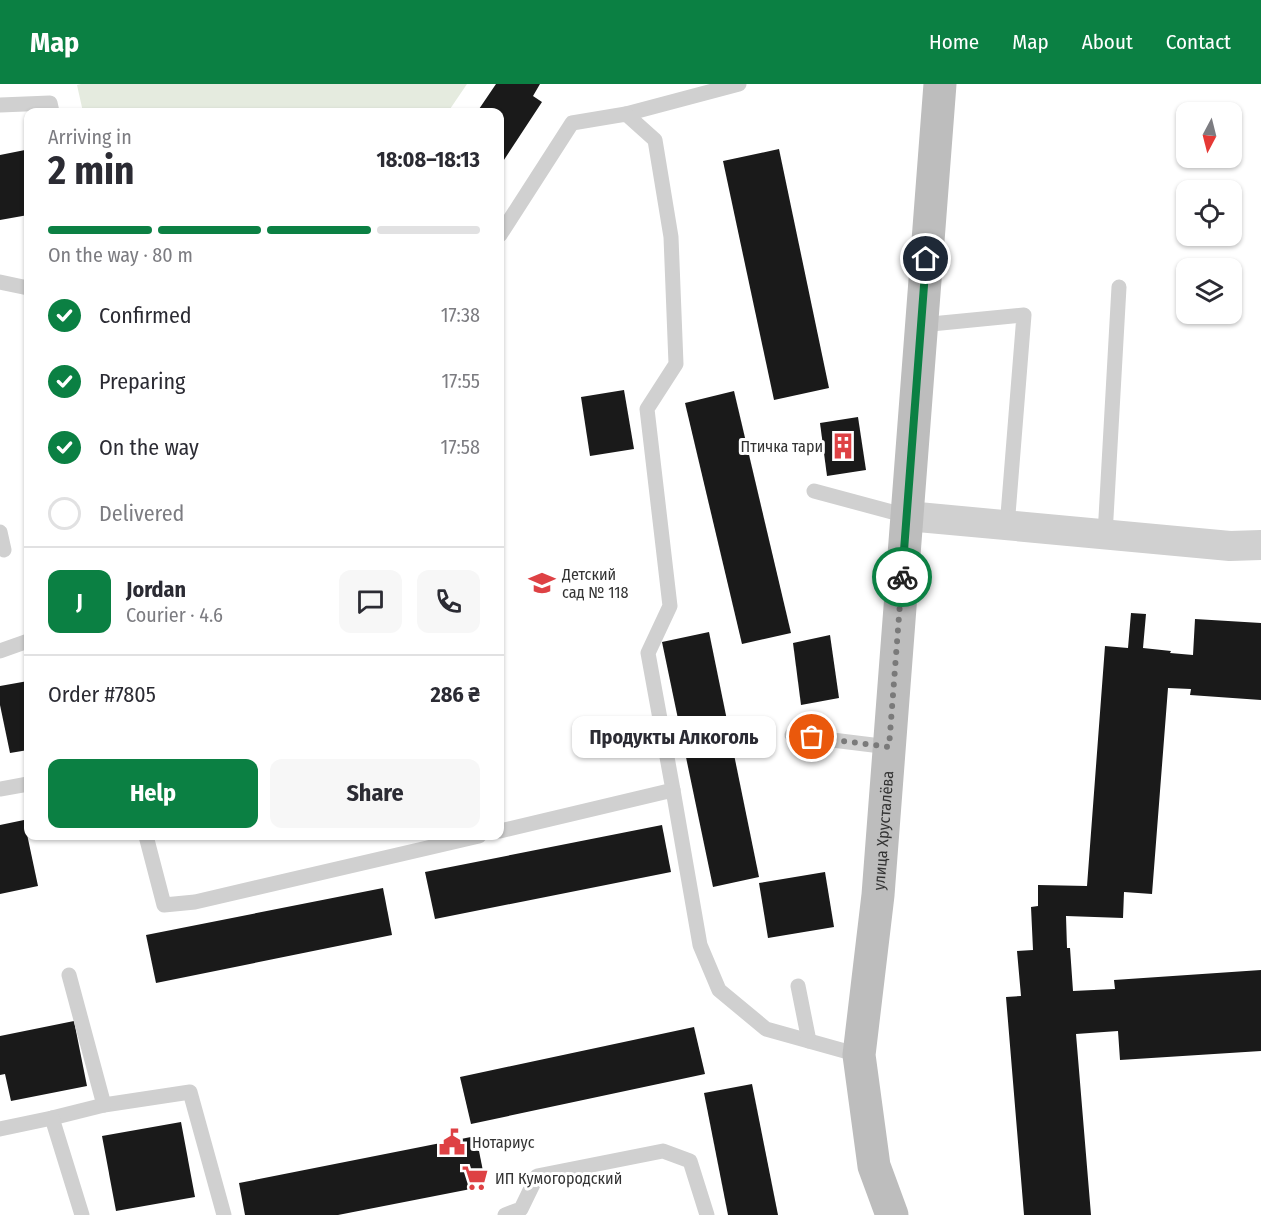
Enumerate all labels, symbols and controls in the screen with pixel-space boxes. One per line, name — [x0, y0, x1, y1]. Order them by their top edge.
text: Map — [30, 26, 79, 59]
text: Home — [929, 29, 979, 55]
text: Map — [1012, 29, 1049, 55]
text: About — [1082, 29, 1133, 55]
text: Contact — [1166, 29, 1231, 55]
north arrow — [1176, 102, 1242, 168]
map controls — [1176, 102, 1242, 324]
text: Arriving in — [48, 125, 132, 149]
text: 18:08–18:13 — [377, 146, 480, 173]
text: 2 min — [48, 148, 134, 194]
button: locate — [1176, 180, 1242, 246]
pin — [900, 233, 951, 284]
icon: home — [909, 242, 942, 275]
text: On the way · 80 m — [48, 243, 193, 267]
button: layers — [1176, 258, 1242, 324]
icon: check — [48, 299, 81, 332]
text: Confirmed — [99, 302, 192, 329]
text: 17:38 — [441, 303, 480, 327]
icon: check — [48, 365, 81, 398]
text: Preparing — [99, 368, 185, 395]
text: 17:55 — [442, 369, 480, 393]
icon: check — [48, 431, 81, 464]
building icon: Птичка тари — [828, 431, 858, 461]
text: On the way — [99, 434, 199, 461]
text: 17:58 — [441, 435, 480, 459]
place label: Птичка тари — [741, 437, 823, 456]
text: Delivered — [99, 500, 184, 527]
courier — [872, 547, 932, 607]
icon: bike — [886, 561, 919, 594]
place label: Детский сад № 118 — [561, 565, 628, 602]
school or university icon: Детский сад № 118 — [527, 568, 557, 598]
button: chat — [339, 570, 402, 633]
button: phone — [417, 570, 480, 633]
text: Jordan — [126, 576, 186, 603]
text: J — [76, 588, 83, 615]
text: Courier · 4.6 — [126, 603, 223, 627]
text: Order #7805 — [48, 681, 156, 708]
text: 286 ₴ — [430, 681, 480, 708]
pin — [786, 711, 837, 762]
callout: Продукты Алкоголь — [572, 716, 776, 758]
icon: bag — [795, 720, 828, 753]
text: Продукты Алкоголь — [590, 725, 758, 749]
button: Help — [48, 759, 258, 828]
button: Share — [270, 759, 480, 828]
street label: улица Хрусталёва — [869, 770, 897, 891]
public building icon: Нотариус — [437, 1127, 467, 1157]
place label: Нотариус — [472, 1133, 535, 1152]
supermarket icon: ИП Кумогородский — [460, 1163, 490, 1193]
place label: ИП Кумогородский — [495, 1169, 622, 1188]

